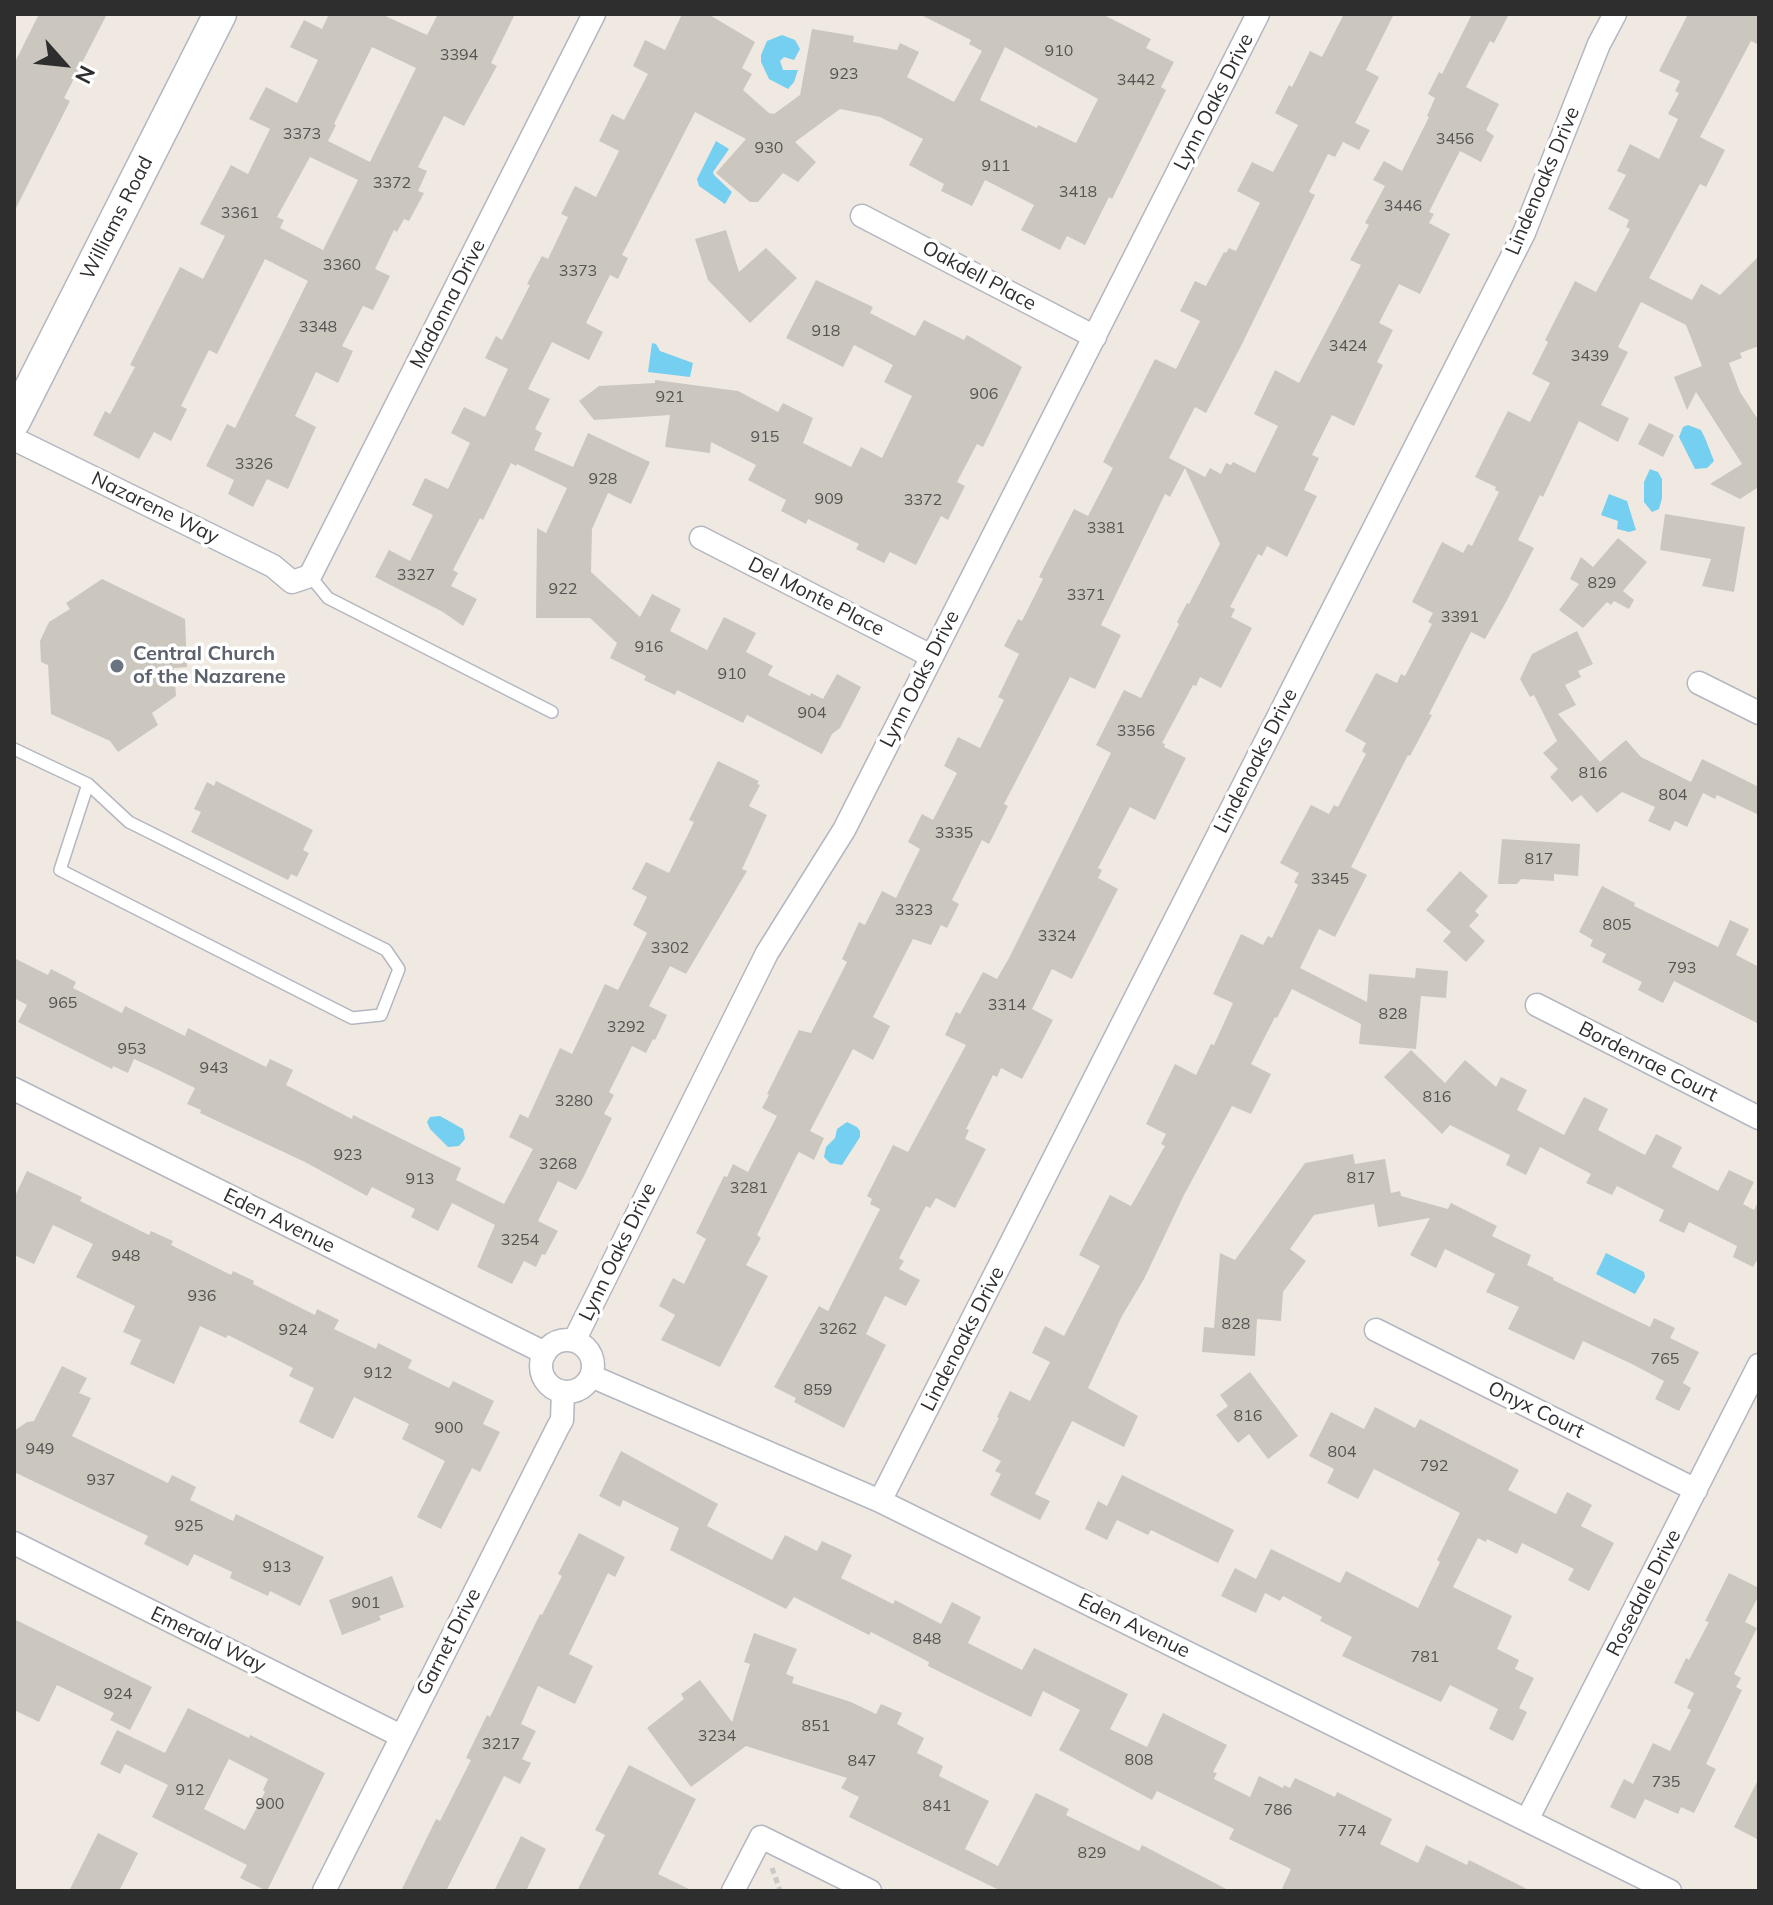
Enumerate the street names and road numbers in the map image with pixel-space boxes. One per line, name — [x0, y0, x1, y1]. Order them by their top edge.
street label: Lynn Oaks Drive — [1169, 30, 1259, 174]
street label: Lindenoaks Drive — [1501, 103, 1585, 259]
street label: Williams Road — [76, 152, 158, 284]
street label: Madonna Drive — [405, 235, 491, 373]
street label: Oakdell Place — [918, 236, 1040, 316]
street label: Nazarene Way — [87, 467, 223, 549]
street label: Del Monte Place — [744, 552, 888, 642]
street label: Lynn Oaks Drive — [875, 607, 965, 751]
street label: Lindenoaks Drive — [1209, 685, 1303, 837]
street label: Bordenrae Court — [1575, 1017, 1721, 1107]
street label: Lynn Oaks Drive — [574, 1179, 662, 1325]
street label: Eden Avenue — [219, 1184, 339, 1258]
street label: Lindenoaks Drive — [916, 1263, 1010, 1415]
street label: Onyx Court — [1484, 1376, 1588, 1444]
street label: Rosedale Drive — [1602, 1526, 1686, 1660]
street label: Garnet Drive — [412, 1584, 486, 1700]
street label: Eden Avenue — [1074, 1589, 1194, 1663]
street label: Emerald Way — [147, 1602, 269, 1678]

